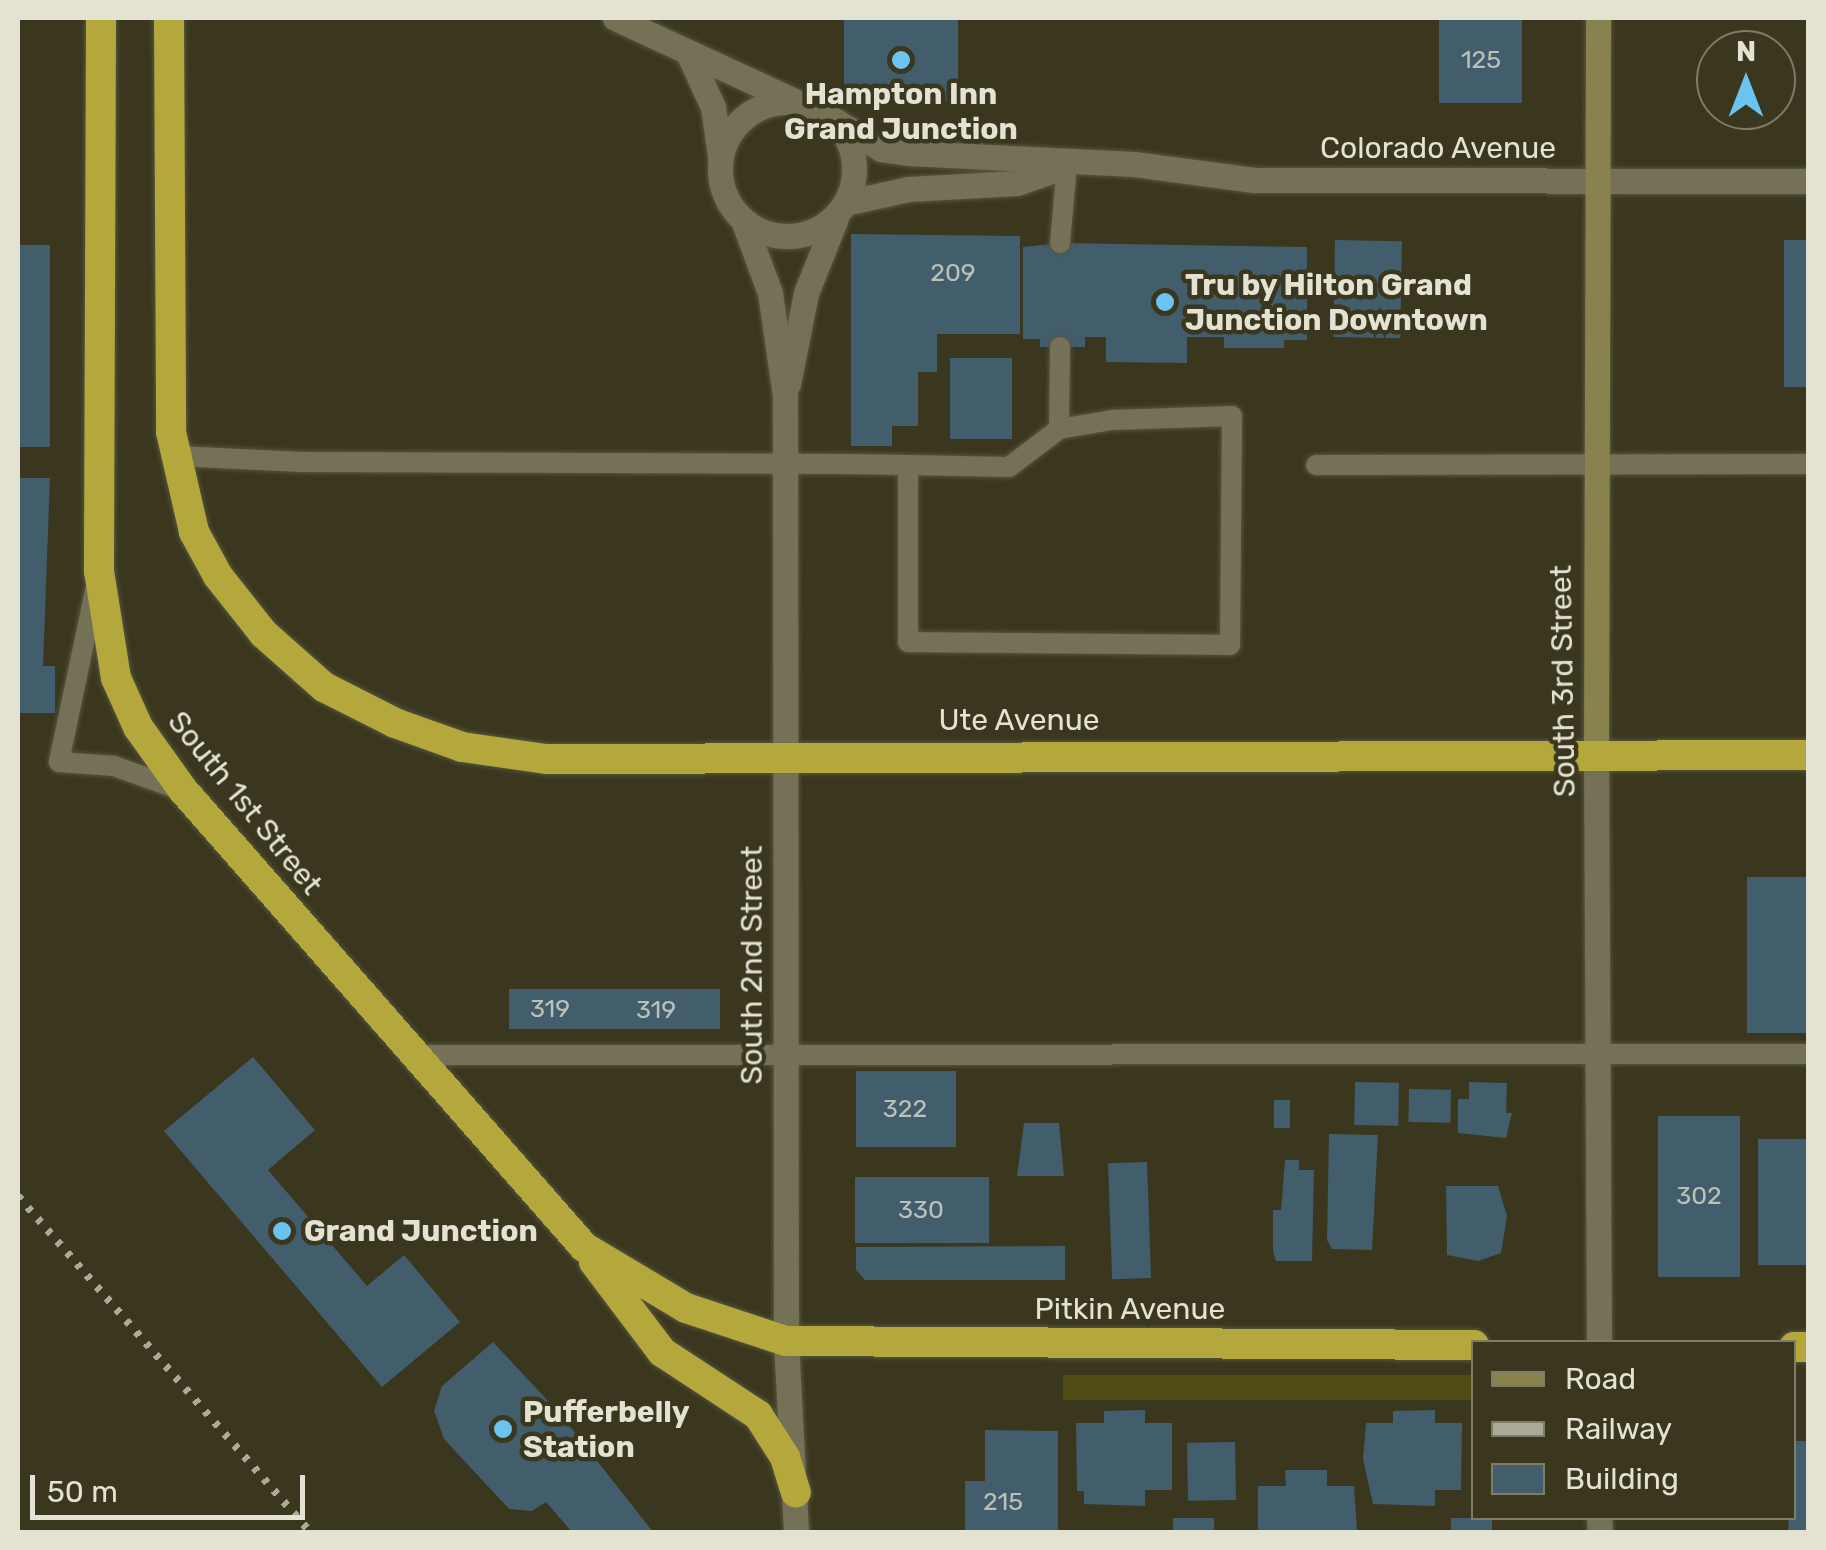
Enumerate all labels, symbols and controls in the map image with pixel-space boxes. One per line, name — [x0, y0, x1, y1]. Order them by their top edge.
north arrow — [1696, 30, 1796, 130]
text: N — [1736, 35, 1756, 68]
house number: 125 — [1461, 45, 1501, 75]
marker: Hampton Inn Grand Junction — [890, 49, 912, 71]
place label: Hampton Inn Grand Junction — [784, 76, 1018, 146]
street label: Colorado Avenue — [1320, 130, 1556, 166]
house number: 209 — [930, 258, 976, 288]
place label: Tru by Hilton Grand Junction Downtown — [1185, 267, 1488, 338]
marker: Tru by Hilton Grand Junction Downtown — [1154, 291, 1176, 313]
street label: South 3rd Street — [1543, 565, 1583, 797]
street label: Ute Avenue — [938, 702, 1100, 738]
street label: South 1st Street — [160, 704, 330, 902]
street label: South 2nd Street — [734, 845, 770, 1085]
house number: 319 — [530, 994, 570, 1024]
house number: 319 — [636, 995, 676, 1025]
house number: 322 — [883, 1094, 927, 1124]
house number: 302 — [1676, 1181, 1722, 1211]
house number: 330 — [898, 1195, 944, 1225]
place label: Grand Junction — [304, 1213, 538, 1249]
marker: Grand Junction — [269, 1218, 295, 1244]
street label: Pitkin Avenue — [1034, 1291, 1226, 1327]
legend — [1471, 1340, 1796, 1520]
text: Road — [1565, 1361, 1636, 1397]
place label: Pufferbelly Station — [523, 1394, 690, 1464]
text: Railway — [1565, 1411, 1672, 1447]
marker: Pufferbelly Station — [492, 1418, 514, 1440]
scale bar — [35, 1455, 310, 1517]
text: Building — [1565, 1461, 1679, 1497]
text: 50 m — [47, 1474, 118, 1510]
house number: 215 — [983, 1487, 1023, 1517]

